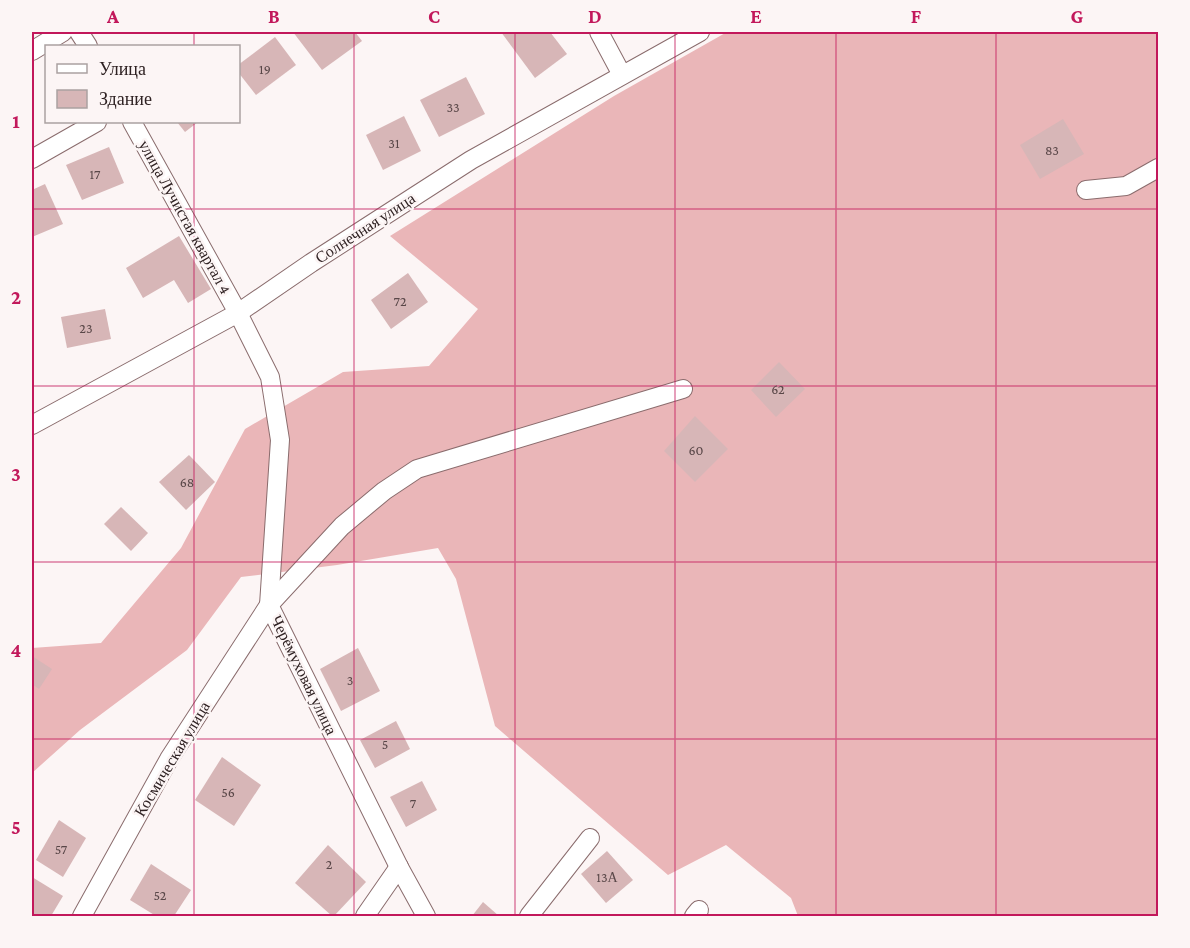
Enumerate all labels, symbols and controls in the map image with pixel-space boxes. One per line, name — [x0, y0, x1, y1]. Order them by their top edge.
text: A — [106, 5, 120, 27]
text: B — [268, 5, 280, 27]
text: C — [428, 5, 440, 27]
text: D — [588, 5, 602, 27]
text: E — [750, 5, 762, 27]
text: F — [911, 5, 922, 27]
text: G — [1071, 5, 1084, 27]
legend — [45, 45, 240, 123]
text: Улица — [99, 59, 146, 79]
house number: 19 — [259, 61, 271, 77]
text: Здание — [99, 89, 152, 109]
house number: 33 — [446, 99, 460, 115]
text: 1 — [12, 110, 20, 132]
house number: 31 — [388, 135, 400, 151]
street label: улица Лучистая квартал 4 — [135, 137, 234, 297]
house number: 83 — [1045, 142, 1059, 158]
house number: 17 — [89, 166, 101, 182]
street label: Солнечная улица — [312, 189, 419, 267]
text: 2 — [11, 286, 21, 308]
house number: 72 — [393, 293, 407, 309]
house number: 23 — [79, 320, 93, 336]
house number: 62 — [771, 381, 785, 397]
house number: 60 — [688, 442, 704, 458]
text: 3 — [11, 463, 21, 485]
house number: 68 — [180, 474, 194, 490]
street label: Черёмуховая улица — [267, 613, 340, 738]
text: 4 — [11, 639, 22, 661]
house number: 3 — [347, 672, 353, 688]
street label: Космическая улица — [131, 698, 214, 820]
house number: 5 — [382, 736, 388, 752]
house number: 56 — [221, 784, 235, 800]
house number: 7 — [410, 795, 417, 811]
text: 5 — [11, 816, 21, 838]
house number: 57 — [55, 841, 68, 857]
house number: 2 — [326, 856, 333, 872]
house number: 13А — [596, 869, 619, 885]
house number: 52 — [154, 887, 167, 903]

